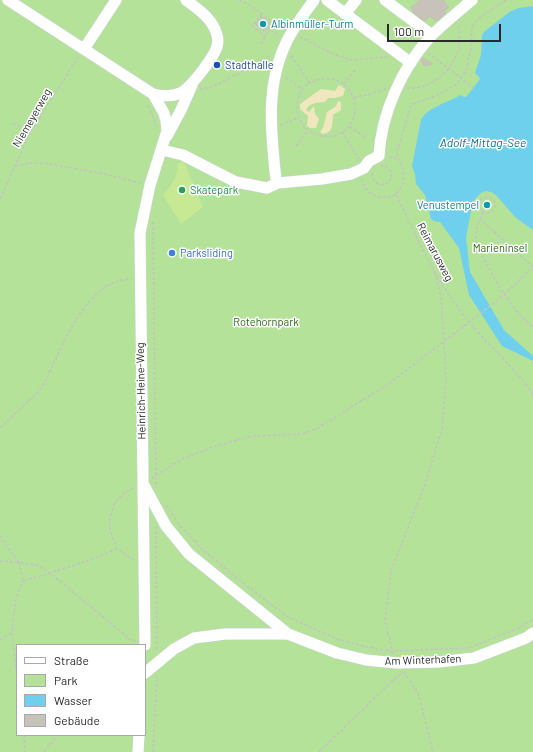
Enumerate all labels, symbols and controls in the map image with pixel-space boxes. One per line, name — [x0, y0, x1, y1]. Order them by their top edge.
scale bar — [389, 16, 503, 42]
place label: Albinmüller-Turm — [271, 17, 353, 31]
marker: Albinmüller-Turm — [258, 19, 268, 29]
text: 100 m — [394, 24, 424, 38]
place label: Stadthalle — [225, 58, 274, 72]
marker: Stadthalle — [212, 60, 222, 70]
street label: Niemeyerweg — [10, 86, 54, 150]
water label: Adolf-Mittag-See — [440, 136, 526, 150]
place label: Skatepark — [190, 183, 238, 197]
marker: Skatepark — [177, 185, 187, 195]
place label: Venustempel — [417, 198, 479, 212]
marker: Venustempel — [482, 200, 492, 210]
street label: Reimarusweg — [414, 220, 456, 284]
park label: Marieninsel — [473, 241, 527, 255]
place label: Parksliding — [180, 246, 233, 260]
marker: Parksliding — [167, 248, 177, 258]
park label: Rotehornpark — [233, 315, 299, 329]
street label: Heinrich-Heine-Weg — [134, 342, 148, 440]
legend — [16, 644, 146, 736]
street label: Am Winterhafen — [384, 652, 462, 668]
text: Straße — [54, 653, 89, 667]
text: Park — [54, 673, 78, 687]
text: Wasser — [54, 693, 92, 707]
text: Gebäude — [54, 713, 100, 727]

